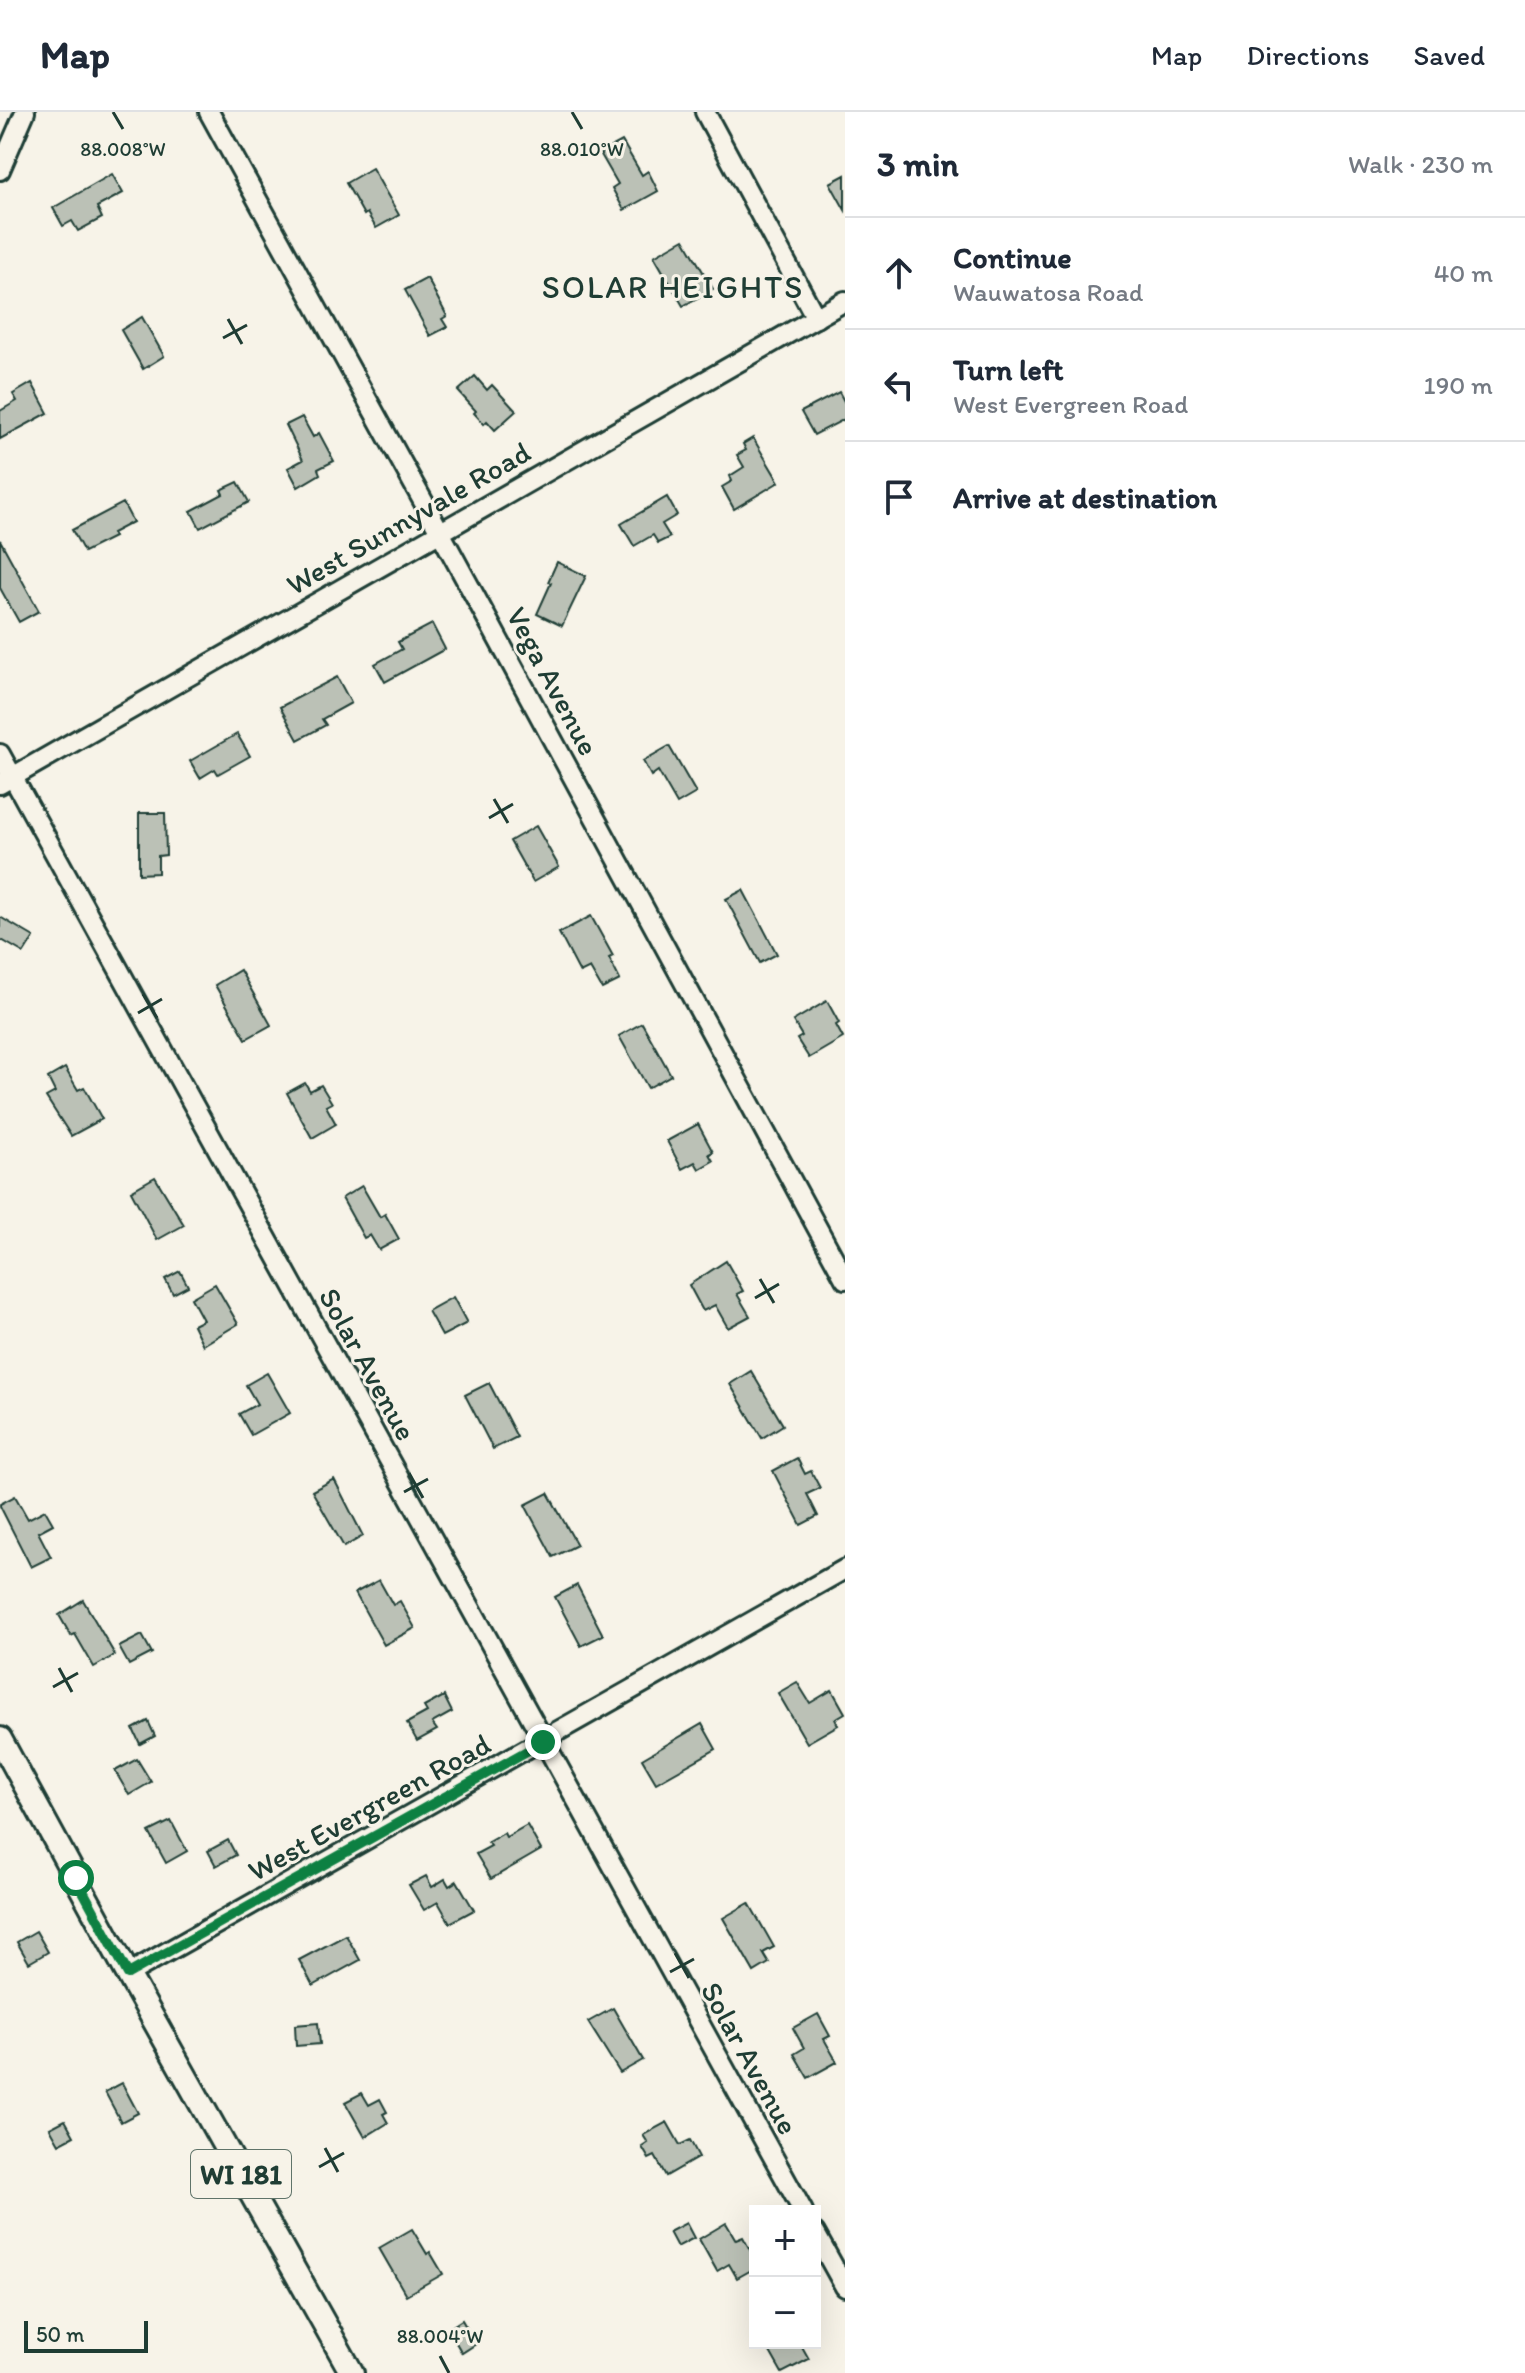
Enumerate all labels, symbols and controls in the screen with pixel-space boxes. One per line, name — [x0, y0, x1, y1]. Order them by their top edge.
text: Map — [40, 32, 110, 78]
text: Map — [1151, 38, 1202, 72]
text: Directions — [1246, 38, 1370, 72]
text: Saved — [1414, 38, 1485, 72]
text: 88.008°W — [80, 137, 166, 161]
text: 88.010°W — [540, 137, 624, 161]
text: 3 min — [877, 144, 959, 185]
text: Walk · 230 m — [1348, 148, 1493, 180]
text: Continue — [953, 239, 1072, 276]
icon: ahead — [877, 251, 921, 295]
text: 40 m — [1434, 257, 1493, 289]
district label: SOLAR HEIGHTS — [542, 268, 804, 306]
text: Wauwatosa Road — [953, 276, 1143, 308]
text: Turn left — [953, 351, 1064, 388]
icon: left — [877, 363, 921, 407]
text: 190 m — [1424, 369, 1493, 401]
text: West Evergreen Road — [953, 388, 1188, 420]
street label: West Sunnyvale Road — [279, 433, 537, 603]
icon: arrive — [877, 475, 921, 519]
text: Arrive at destination — [953, 479, 1217, 516]
street label: Vega Avenue — [498, 600, 608, 762]
street label: Solar Avenue — [311, 1281, 425, 1447]
route end — [525, 1724, 561, 1760]
street label: West Evergreen Road — [241, 1725, 497, 1889]
route start — [58, 1860, 94, 1896]
street label: Solar Avenue — [693, 1975, 807, 2141]
road number: WI 181 — [191, 2150, 291, 2198]
map controls — [749, 2205, 821, 2349]
button: + — [749, 2205, 821, 2277]
button: − — [749, 2277, 821, 2349]
scale bar — [24, 2317, 148, 2353]
text: 50 m — [36, 2321, 85, 2348]
text: 88.004°W — [397, 2324, 483, 2348]

